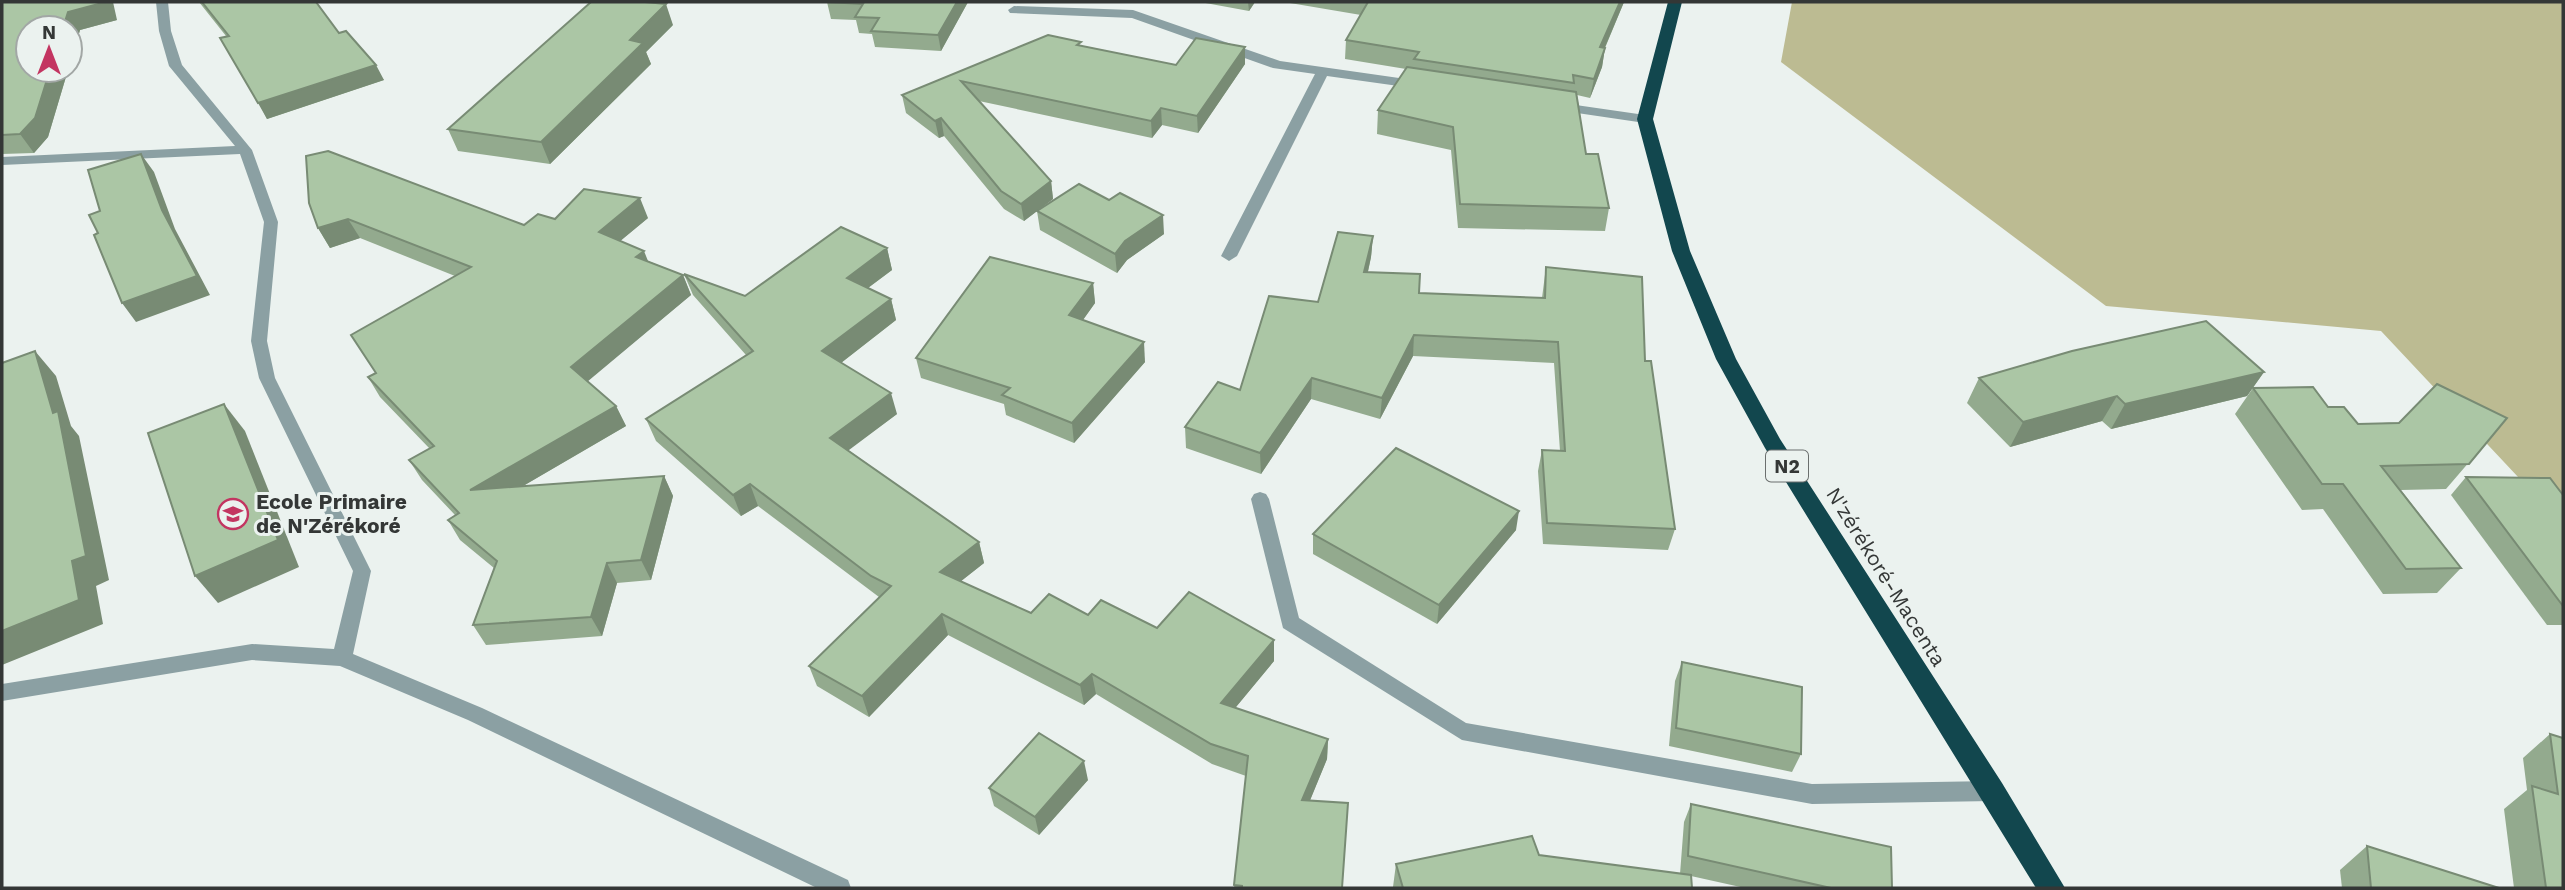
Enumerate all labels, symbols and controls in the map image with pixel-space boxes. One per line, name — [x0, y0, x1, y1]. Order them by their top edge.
north arrow — [14, 14, 84, 84]
text: N — [42, 21, 56, 44]
road number: N2 — [1766, 450, 1808, 481]
street label: N'zérékoré-Macenta — [1821, 483, 1952, 671]
place label: Ecole Primaire de N'Zérékoré — [256, 489, 407, 538]
school or university icon: Ecole Primaire de N'Zérékoré — [216, 497, 250, 531]

